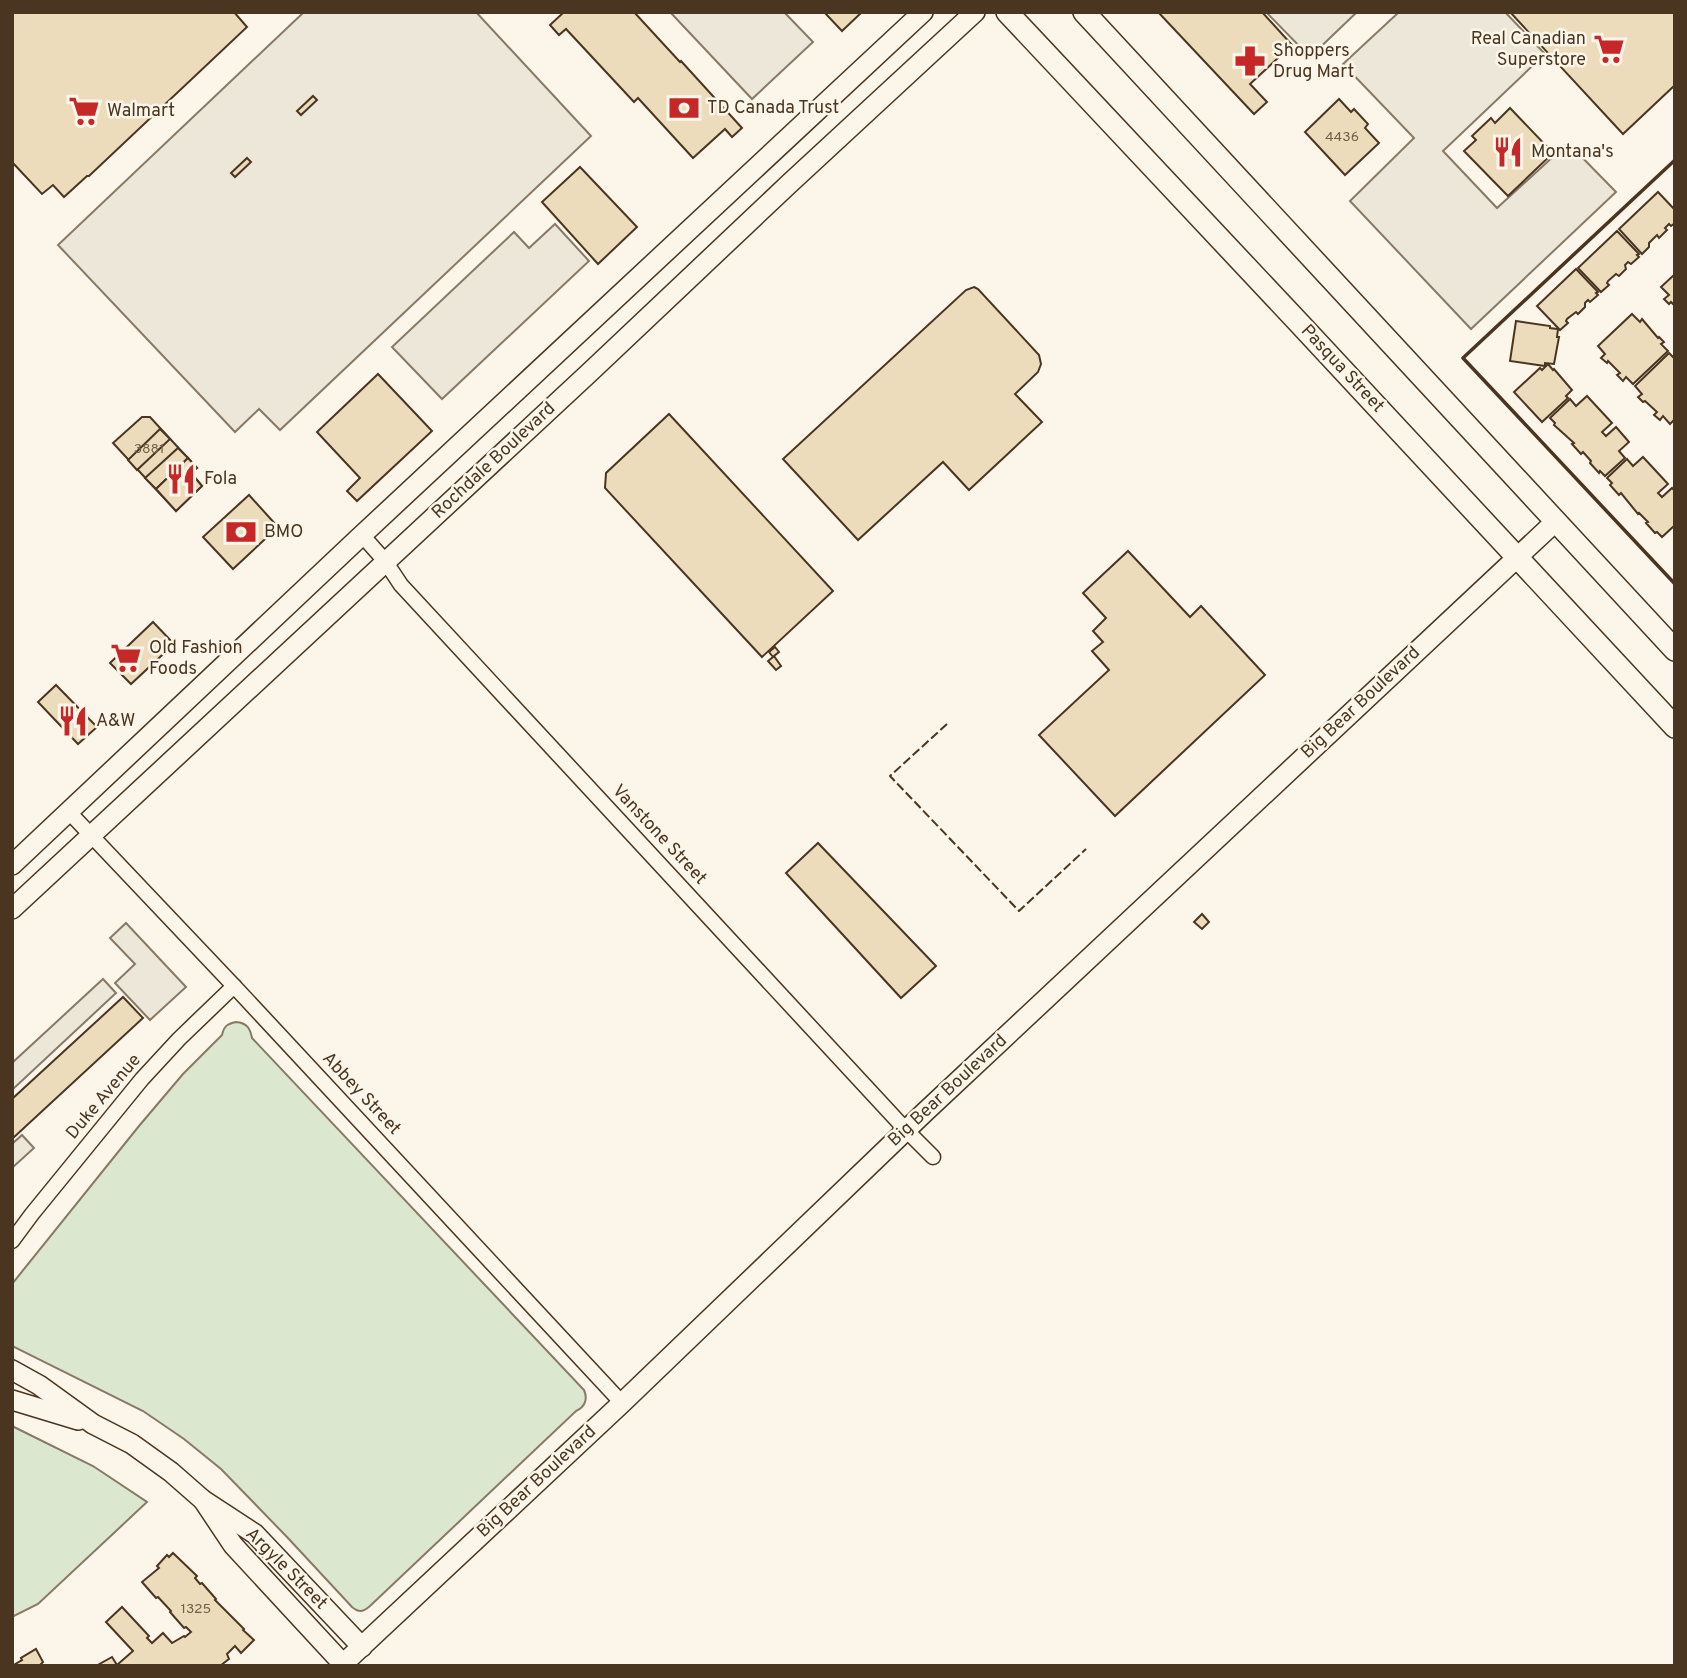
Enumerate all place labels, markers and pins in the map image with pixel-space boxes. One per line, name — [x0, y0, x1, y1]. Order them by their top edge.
place label: Real Canadian Superstore — [1471, 28, 1586, 72]
supermarket icon: Real Canadian Superstore — [1592, 32, 1626, 66]
place label: Shoppers Drug Mart — [1273, 40, 1354, 84]
pharmacy icon: Shoppers Drug Mart — [1233, 44, 1267, 78]
bank icon: TD Canada Trust — [667, 91, 701, 125]
supermarket icon: Walmart — [67, 94, 101, 128]
place label: TD Canada Trust — [707, 97, 839, 120]
place label: Walmart — [107, 100, 175, 123]
restaurant icon: Montana's — [1491, 135, 1525, 169]
place label: Montana's — [1531, 141, 1614, 164]
restaurant icon: Fola — [164, 462, 198, 496]
place label: Fola — [204, 468, 237, 491]
bank icon: BMO — [224, 515, 258, 549]
place label: BMO — [264, 521, 303, 544]
place label: Old Fashion Foods — [149, 637, 243, 681]
supermarket icon: Old Fashion Foods — [109, 641, 143, 675]
restaurant icon: A&W — [56, 704, 90, 738]
place label: A&W — [96, 710, 135, 733]

